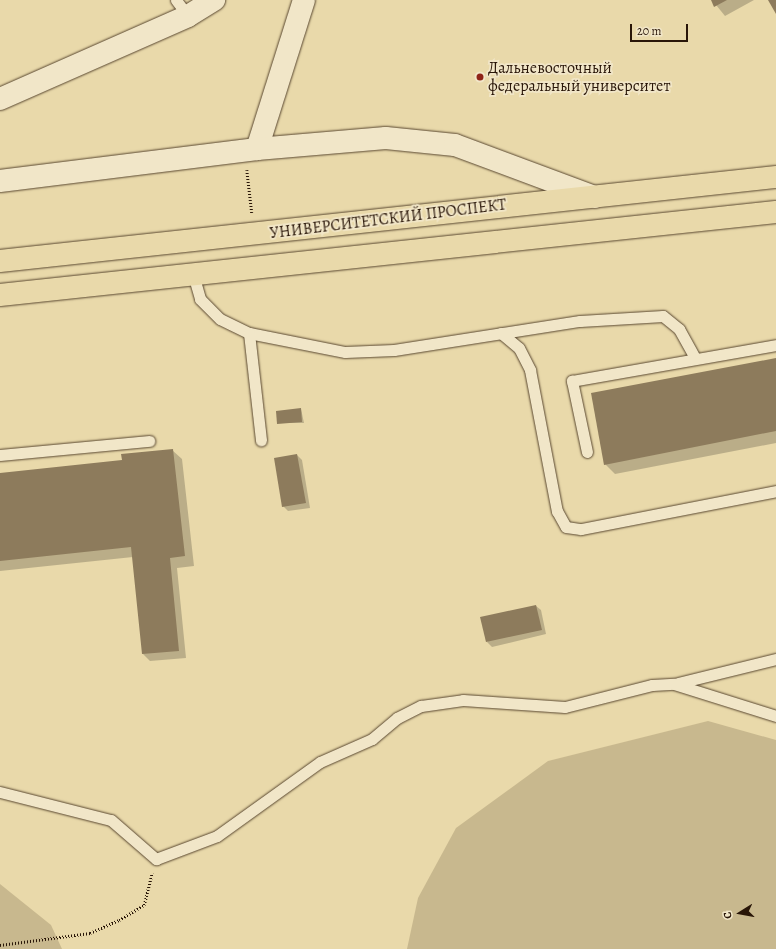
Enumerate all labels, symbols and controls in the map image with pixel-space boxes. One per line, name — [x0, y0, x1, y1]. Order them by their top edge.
scale bar — [632, 16, 690, 42]
text: 20 m — [637, 23, 661, 39]
place label: Дальневосточный федеральный университет — [488, 58, 670, 96]
marker: Дальневосточный федеральный университет — [475, 72, 485, 82]
street label: УНИВЕРСИТЕТСКИЙ ПРОСПЕКТ — [269, 195, 507, 243]
north arrow — [720, 893, 760, 933]
text: С — [720, 911, 736, 920]

